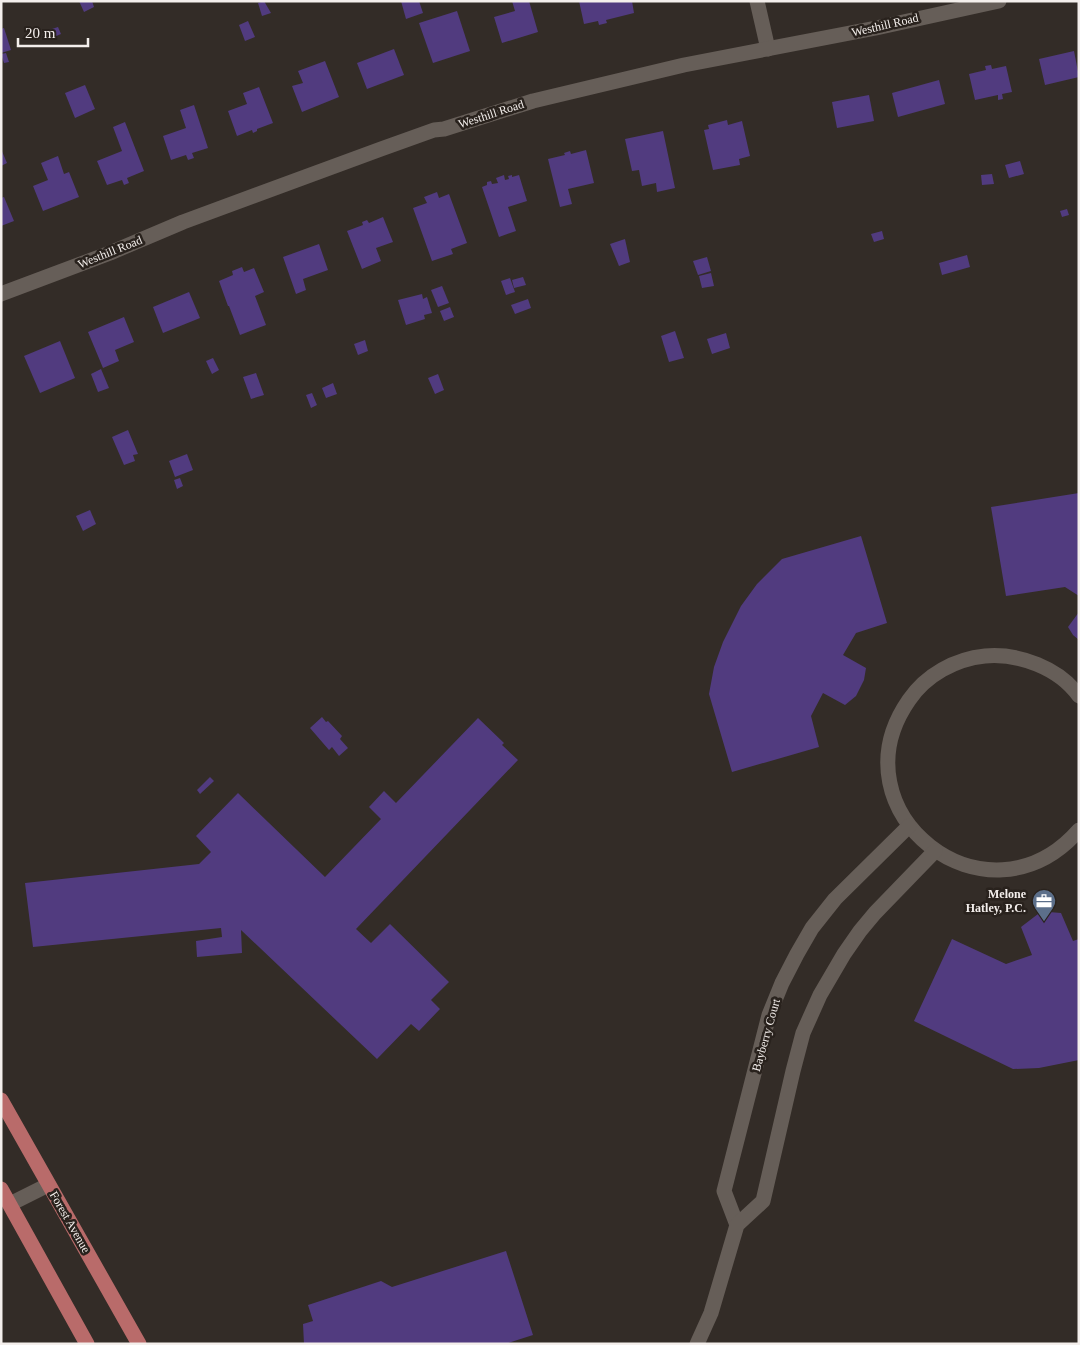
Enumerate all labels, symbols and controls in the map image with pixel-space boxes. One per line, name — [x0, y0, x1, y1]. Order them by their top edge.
street label: Westhill Road — [850, 11, 920, 39]
scale bar — [18, 15, 88, 47]
text: 20 m — [25, 25, 56, 41]
street label: Westhill Road — [456, 97, 526, 131]
street label: Westhill Road — [76, 233, 144, 271]
place label: Melone Hatley, P.C. — [966, 887, 1027, 915]
office icon: Melone Hatley, P.C. — [1031, 888, 1057, 922]
street label: Bayberry Court — [749, 996, 783, 1073]
street label: Forest Avenue — [47, 1189, 93, 1255]

